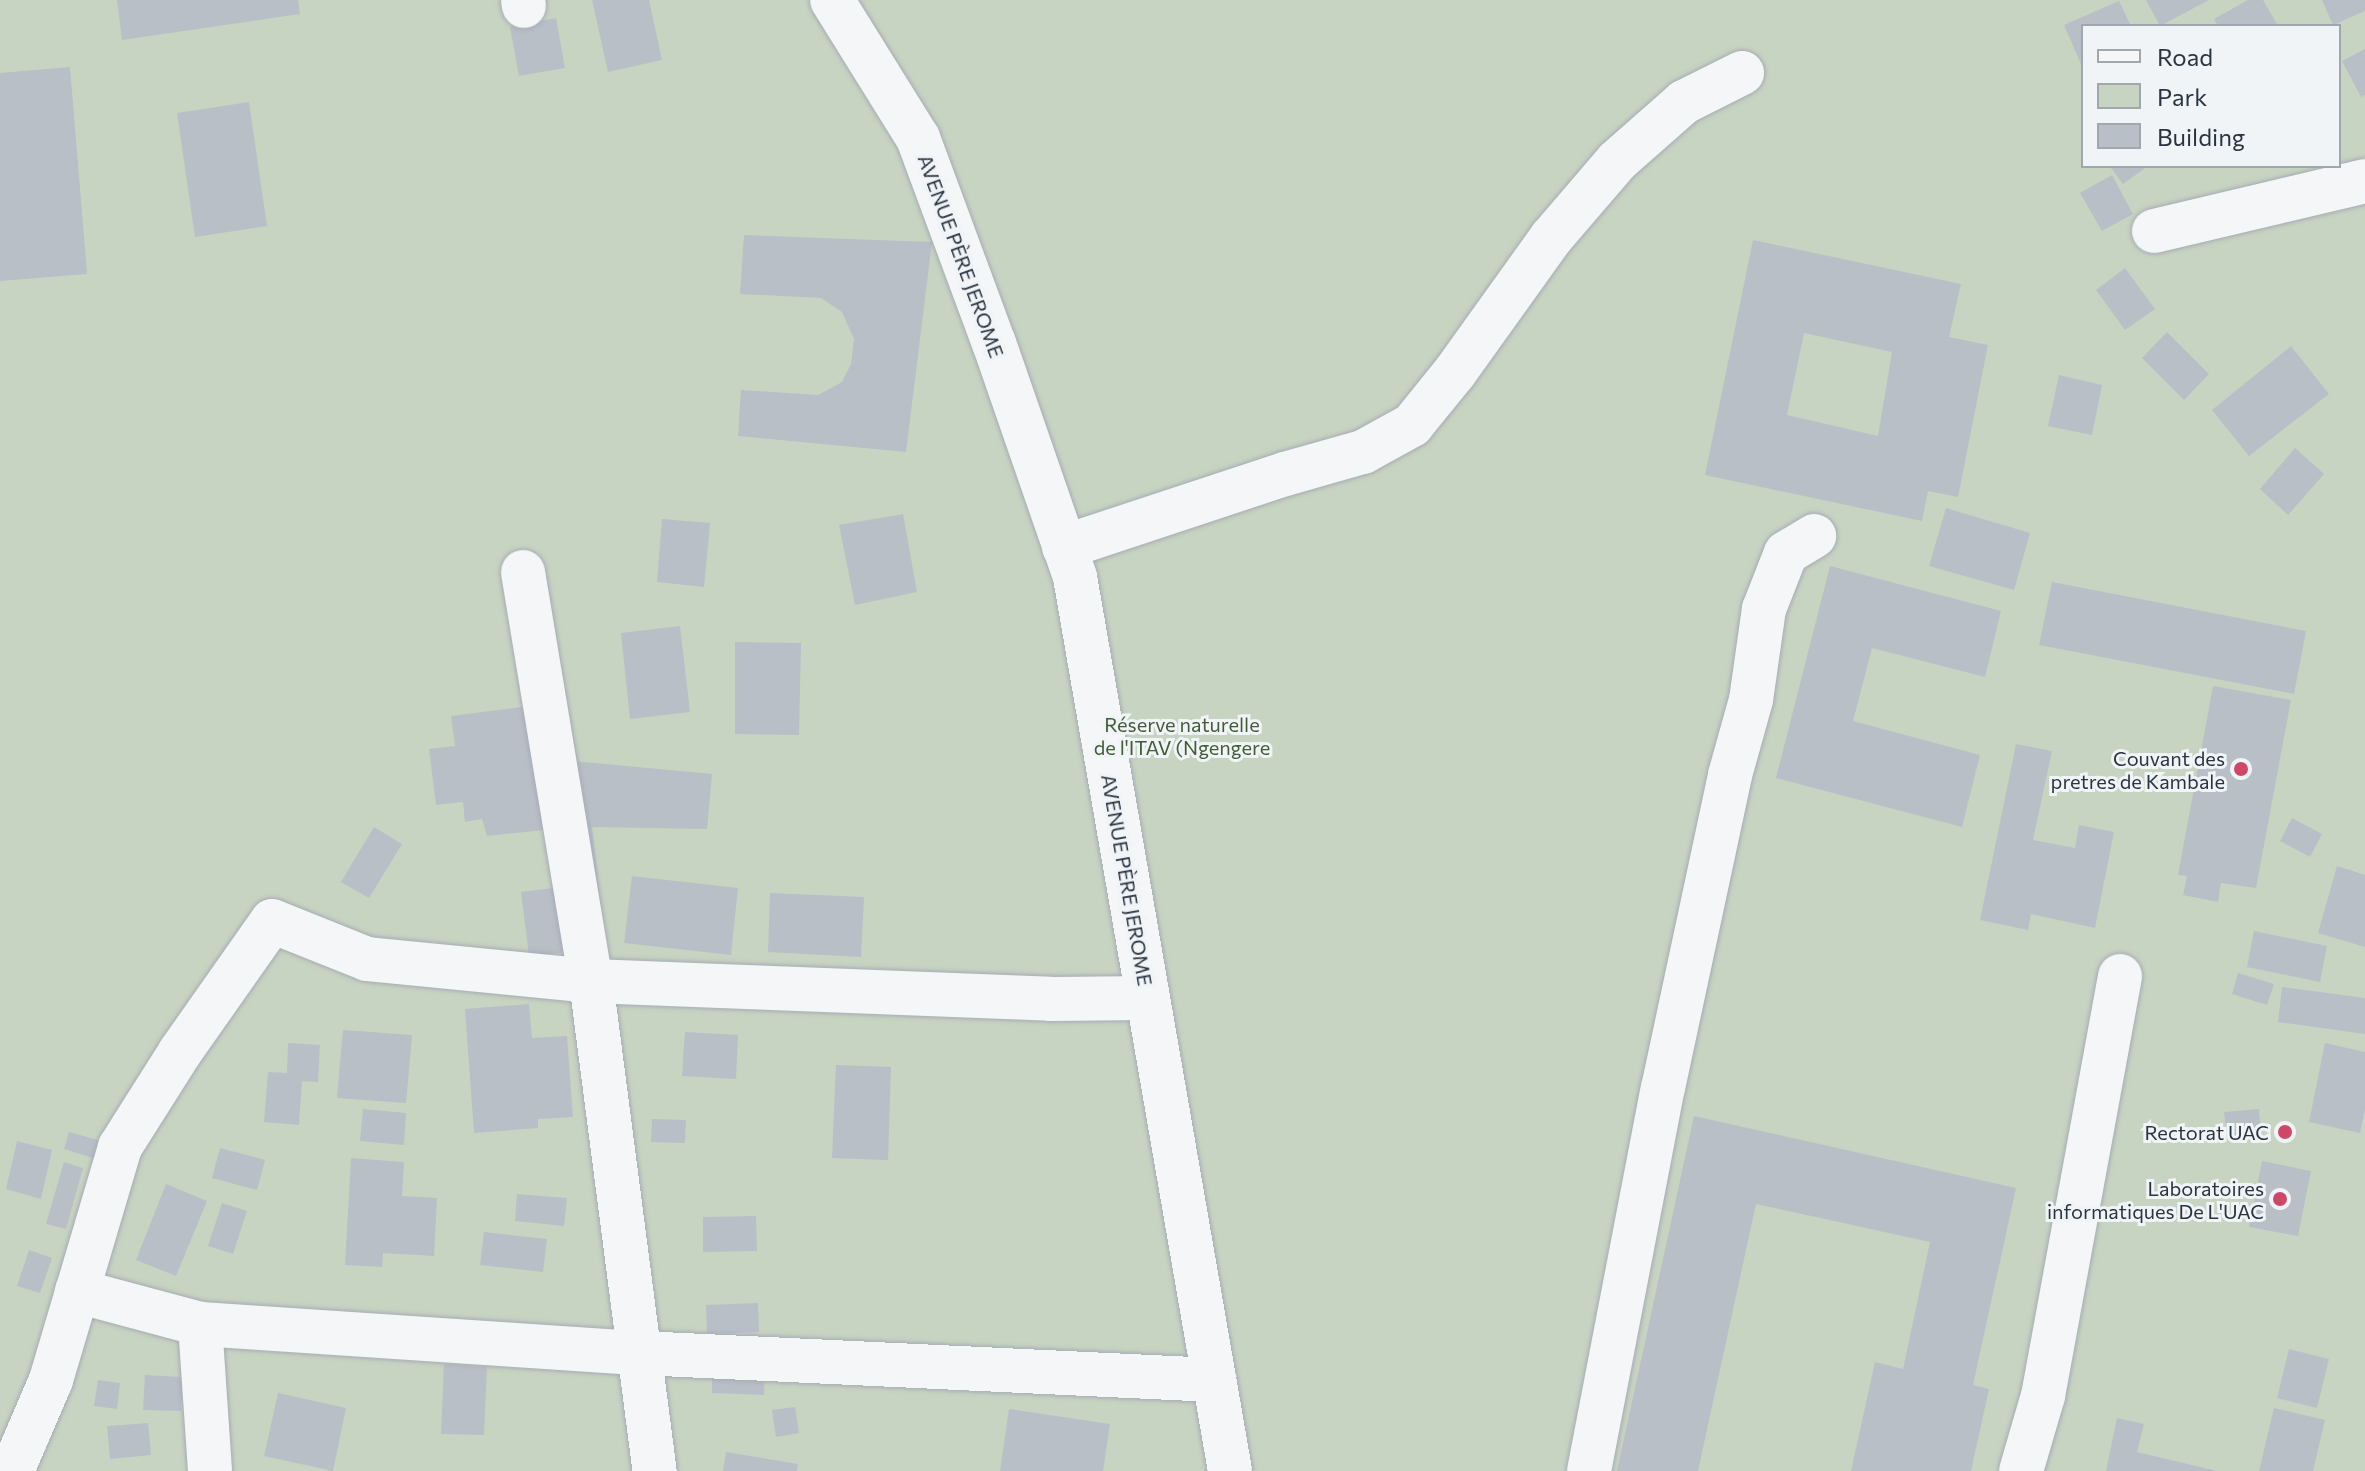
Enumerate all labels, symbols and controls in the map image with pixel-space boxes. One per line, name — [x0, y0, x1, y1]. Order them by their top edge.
legend — [2081, 24, 2341, 168]
text: Road — [2157, 42, 2213, 71]
text: Park — [2157, 82, 2207, 111]
text: Building — [2157, 122, 2245, 151]
street label: AVENUE PÈRE JEROME — [913, 151, 1009, 361]
park label: Réserve naturelle de l'ITAV (Ngengere — [1094, 712, 1270, 759]
place label: Couvant des pretres de Kambale — [2051, 746, 2225, 793]
marker: Couvant des pretres de Kambale — [2232, 760, 2250, 778]
street label: AVENUE PÈRE JEROME — [1097, 772, 1157, 988]
place label: Rectorat UAC — [2145, 1120, 2269, 1144]
marker: Rectorat UAC — [2276, 1123, 2294, 1141]
place label: Laboratoires informatiques De L'UAC — [2047, 1176, 2264, 1223]
marker: Laboratoires informatiques De L'UAC — [2271, 1190, 2289, 1208]

